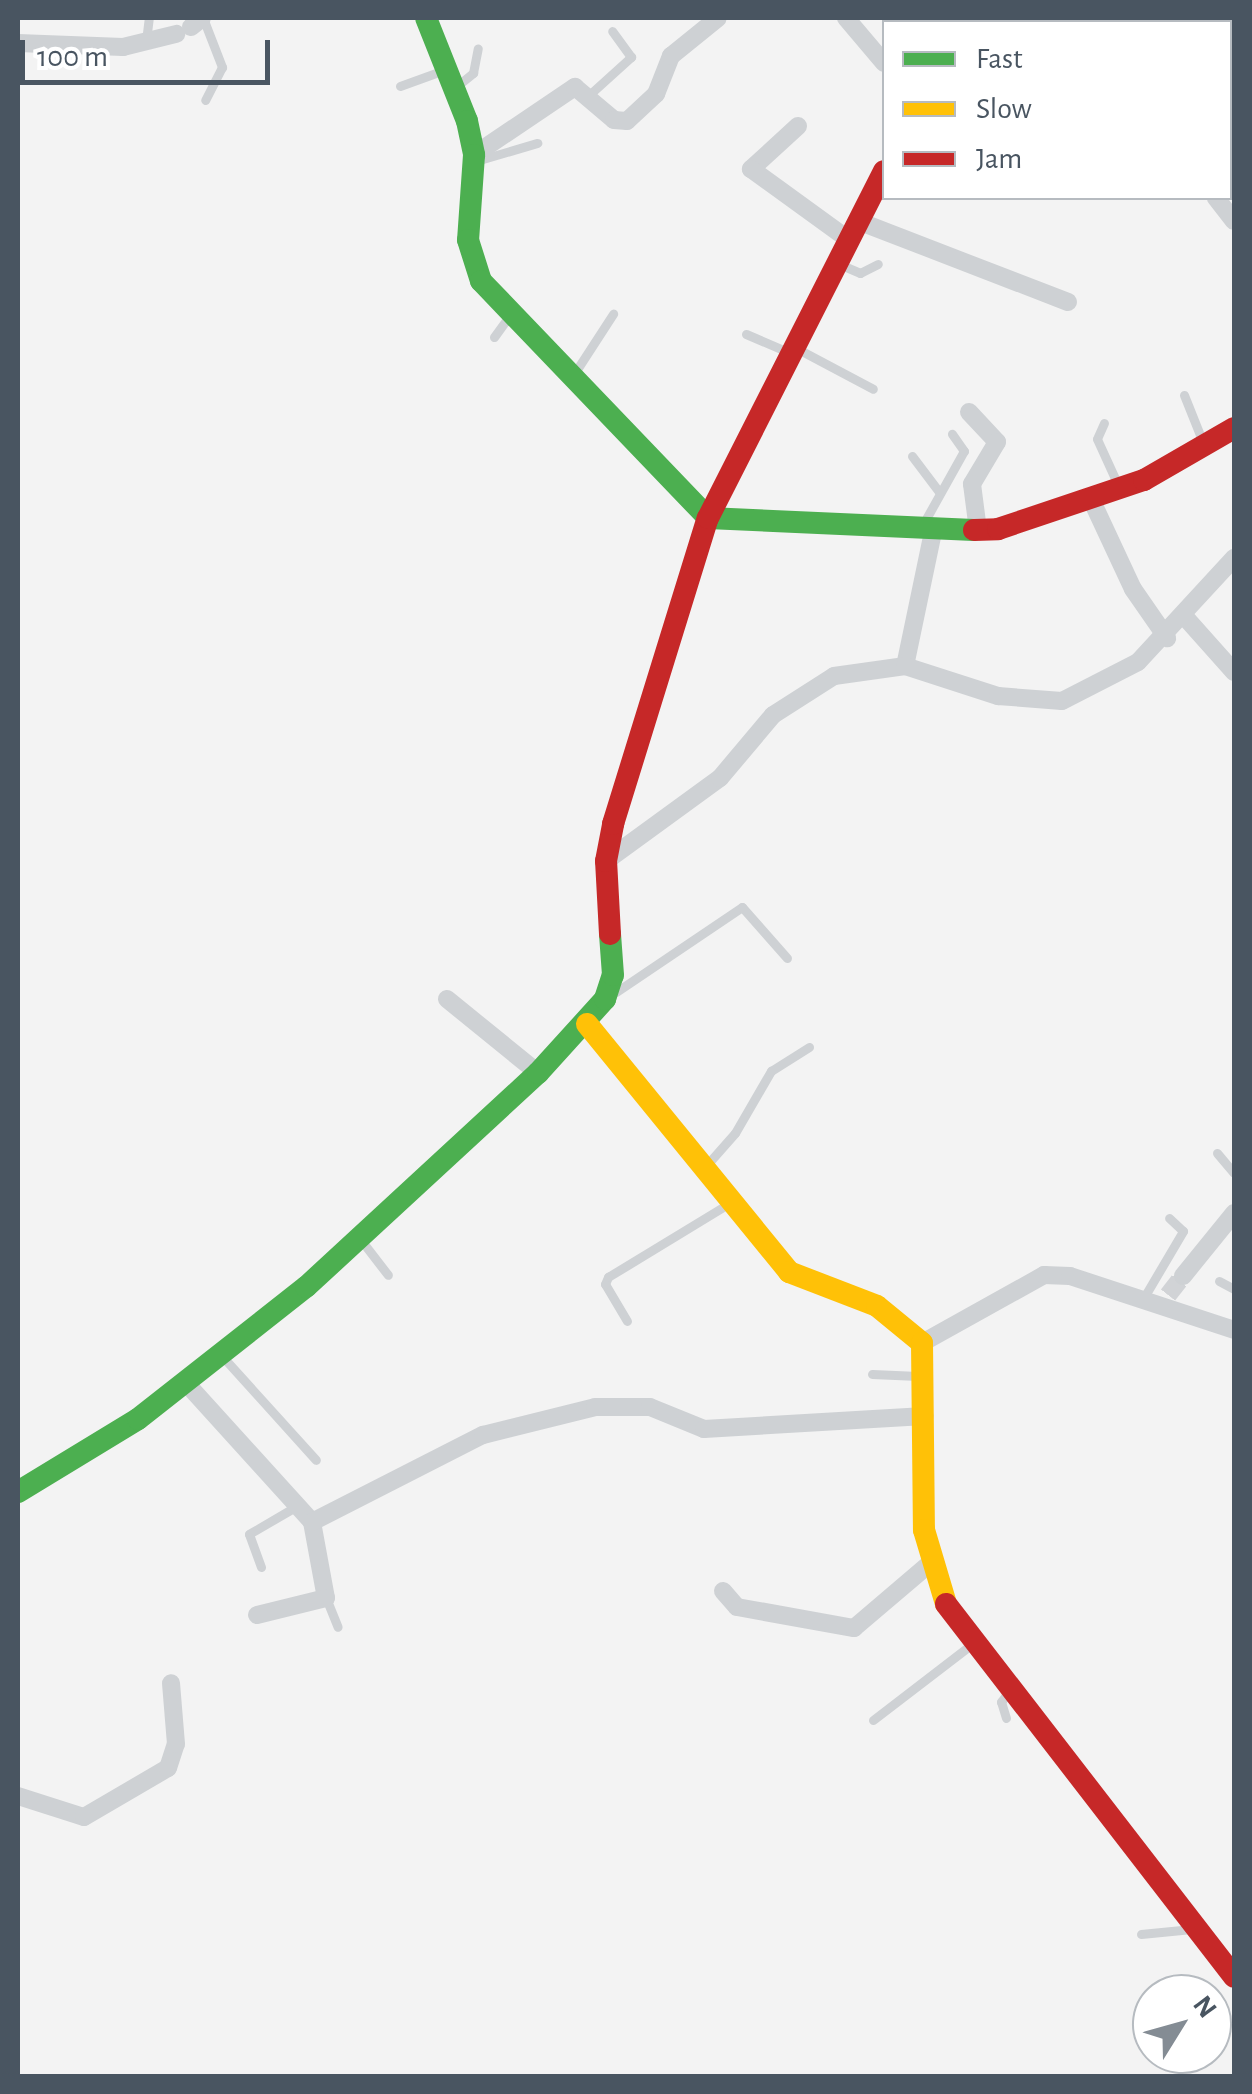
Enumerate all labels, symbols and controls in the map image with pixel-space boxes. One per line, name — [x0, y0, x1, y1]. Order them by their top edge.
scale bar — [25, 20, 275, 82]
legend — [882, 20, 1232, 200]
text: 100 m — [37, 42, 108, 72]
text: Fast — [976, 44, 1023, 74]
text: Slow — [976, 94, 1032, 124]
text: Jam — [976, 144, 1022, 174]
north arrow — [1132, 1974, 1232, 2074]
text: N — [1187, 1991, 1221, 2023]

